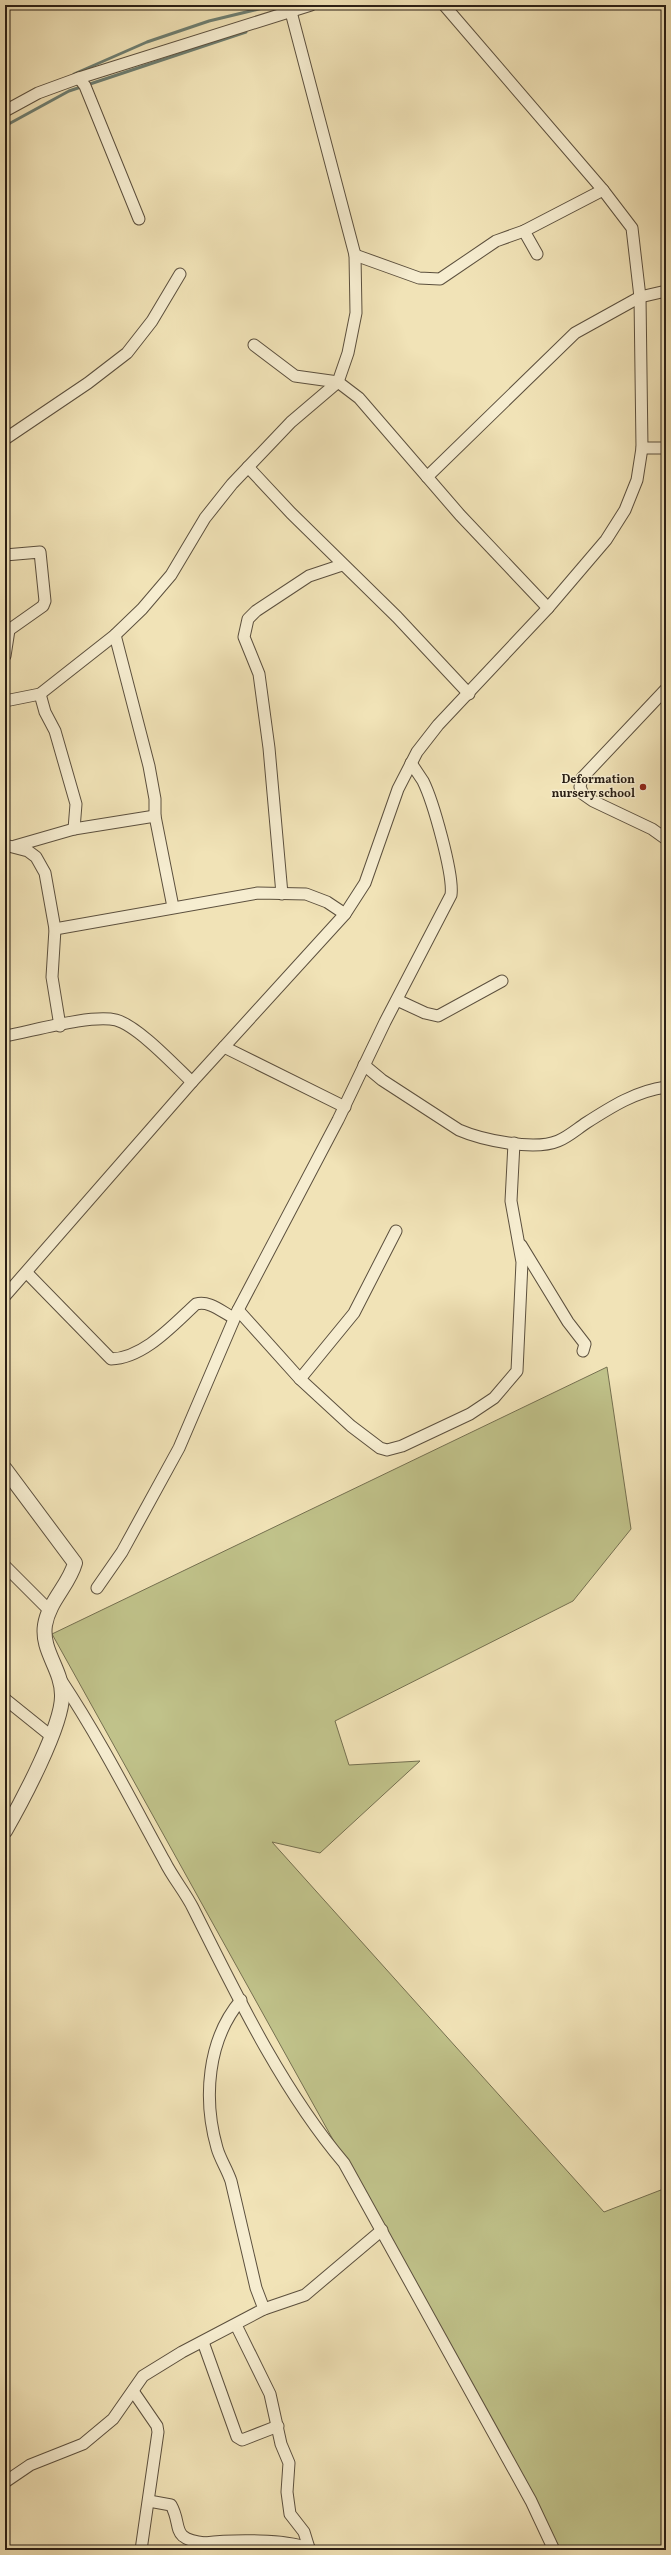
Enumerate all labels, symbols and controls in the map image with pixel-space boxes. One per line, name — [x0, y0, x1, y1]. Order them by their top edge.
place label: Deformation nursery school — [552, 772, 635, 802]
marker: Deformation nursery school — [638, 782, 648, 792]

